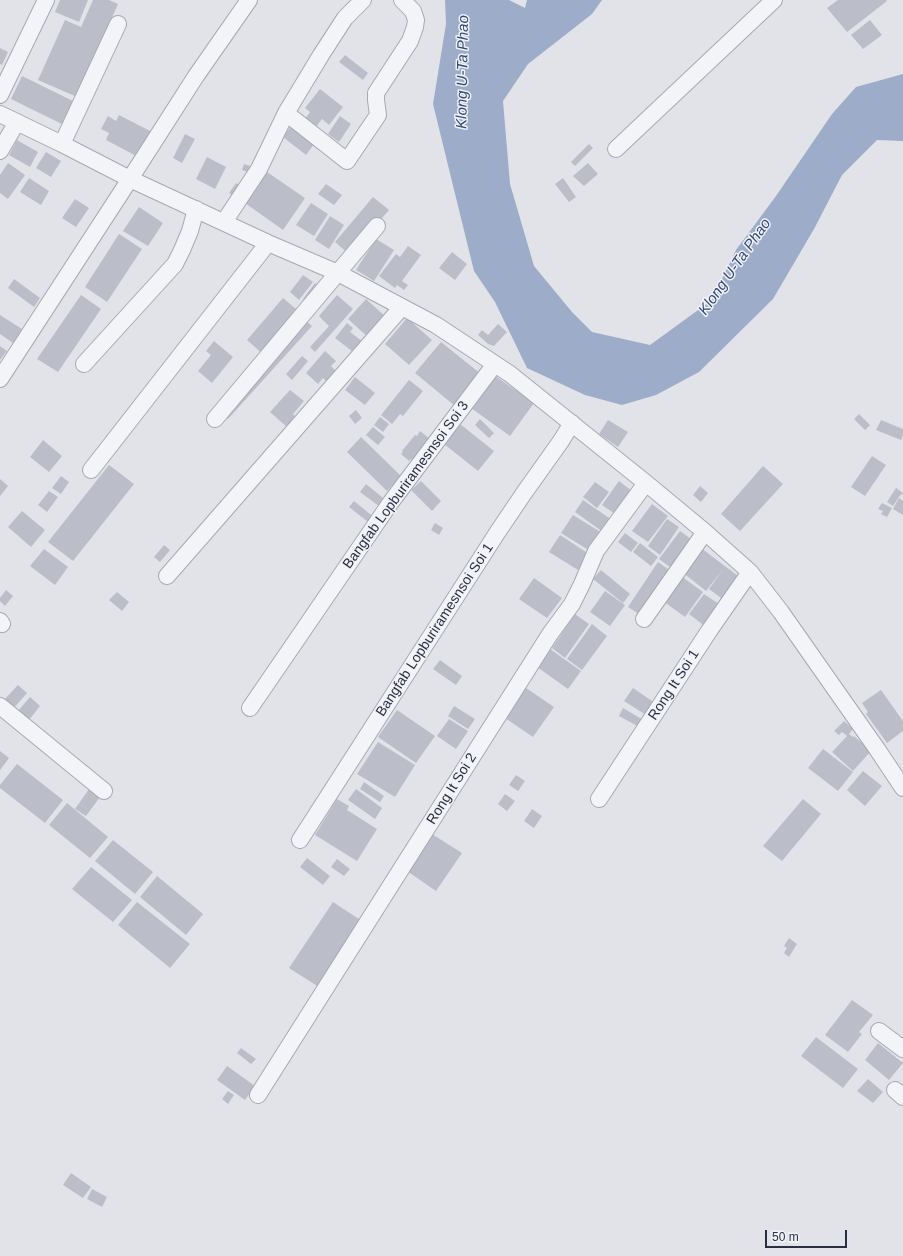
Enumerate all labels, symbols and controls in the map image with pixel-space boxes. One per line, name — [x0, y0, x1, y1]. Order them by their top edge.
water label: Klong U-Ta Phao — [453, 15, 473, 129]
water label: Klong U-Ta Phao — [695, 215, 775, 319]
street label: Bangfab Lopburiramesnsoi Soi 3 — [340, 398, 472, 572]
street label: Bangfab Lopburiramesnsoi Soi 1 — [373, 540, 497, 720]
street label: Rong It Soi 1 — [645, 646, 703, 724]
street label: Rong It Soi 2 — [423, 750, 481, 828]
scale bar — [767, 1222, 849, 1248]
text: 50 m — [772, 1230, 799, 1244]

